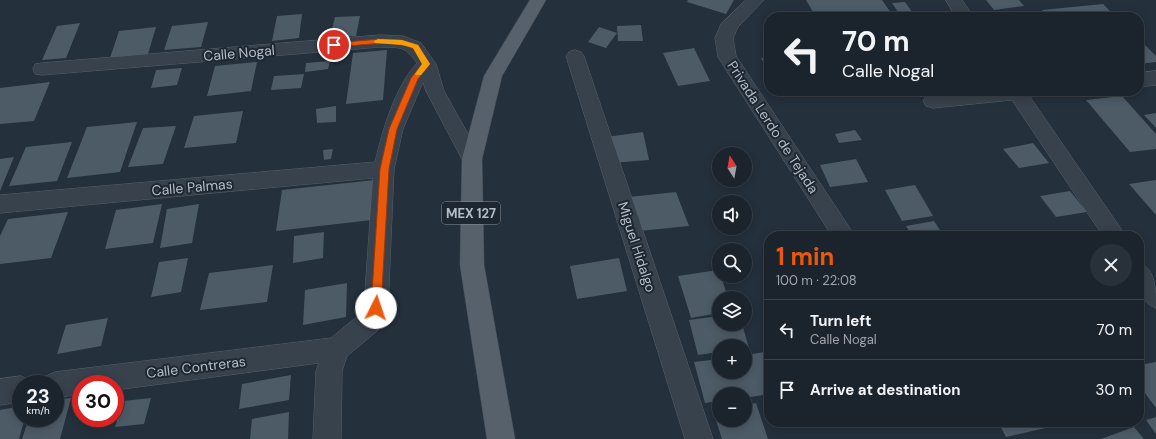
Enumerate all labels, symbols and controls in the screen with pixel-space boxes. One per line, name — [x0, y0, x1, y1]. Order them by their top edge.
text: 70 m — [842, 23, 910, 60]
pin — [317, 28, 351, 62]
icon: left — [776, 28, 828, 80]
icon: arrive — [323, 34, 345, 56]
street label: Calle Nogal — [202, 41, 276, 65]
street label: Privada Lerdo de Tejada — [723, 57, 823, 197]
text: Calle Nogal — [842, 59, 934, 83]
north arrow — [712, 147, 752, 187]
map controls — [712, 147, 752, 427]
street label: Calle Palmas — [151, 174, 233, 200]
button: sound — [712, 195, 752, 235]
street label: Miguel Hidalgo — [614, 200, 660, 294]
road number: MEX 127 — [442, 202, 500, 224]
text: 1 min — [776, 241, 834, 272]
button: search — [712, 243, 752, 283]
button: close — [1090, 244, 1132, 286]
text: 100 m · 22:08 — [776, 272, 857, 289]
position arrow — [355, 287, 397, 329]
button: layers — [712, 291, 752, 331]
text: Turn left — [810, 311, 871, 331]
icon: left — [776, 319, 798, 341]
text: 70 m — [1097, 320, 1132, 340]
text: Calle Nogal — [810, 331, 877, 348]
button: + — [712, 339, 752, 379]
street label: Calle Contreras — [145, 352, 247, 382]
speed limit sign: 30 — [72, 375, 124, 427]
icon: arrive — [776, 379, 798, 401]
text: Arrive at destination — [810, 380, 961, 400]
text: 30 m — [1096, 380, 1132, 400]
text: 23 — [26, 383, 50, 409]
button: − — [712, 387, 752, 427]
text: km/h — [26, 404, 50, 417]

